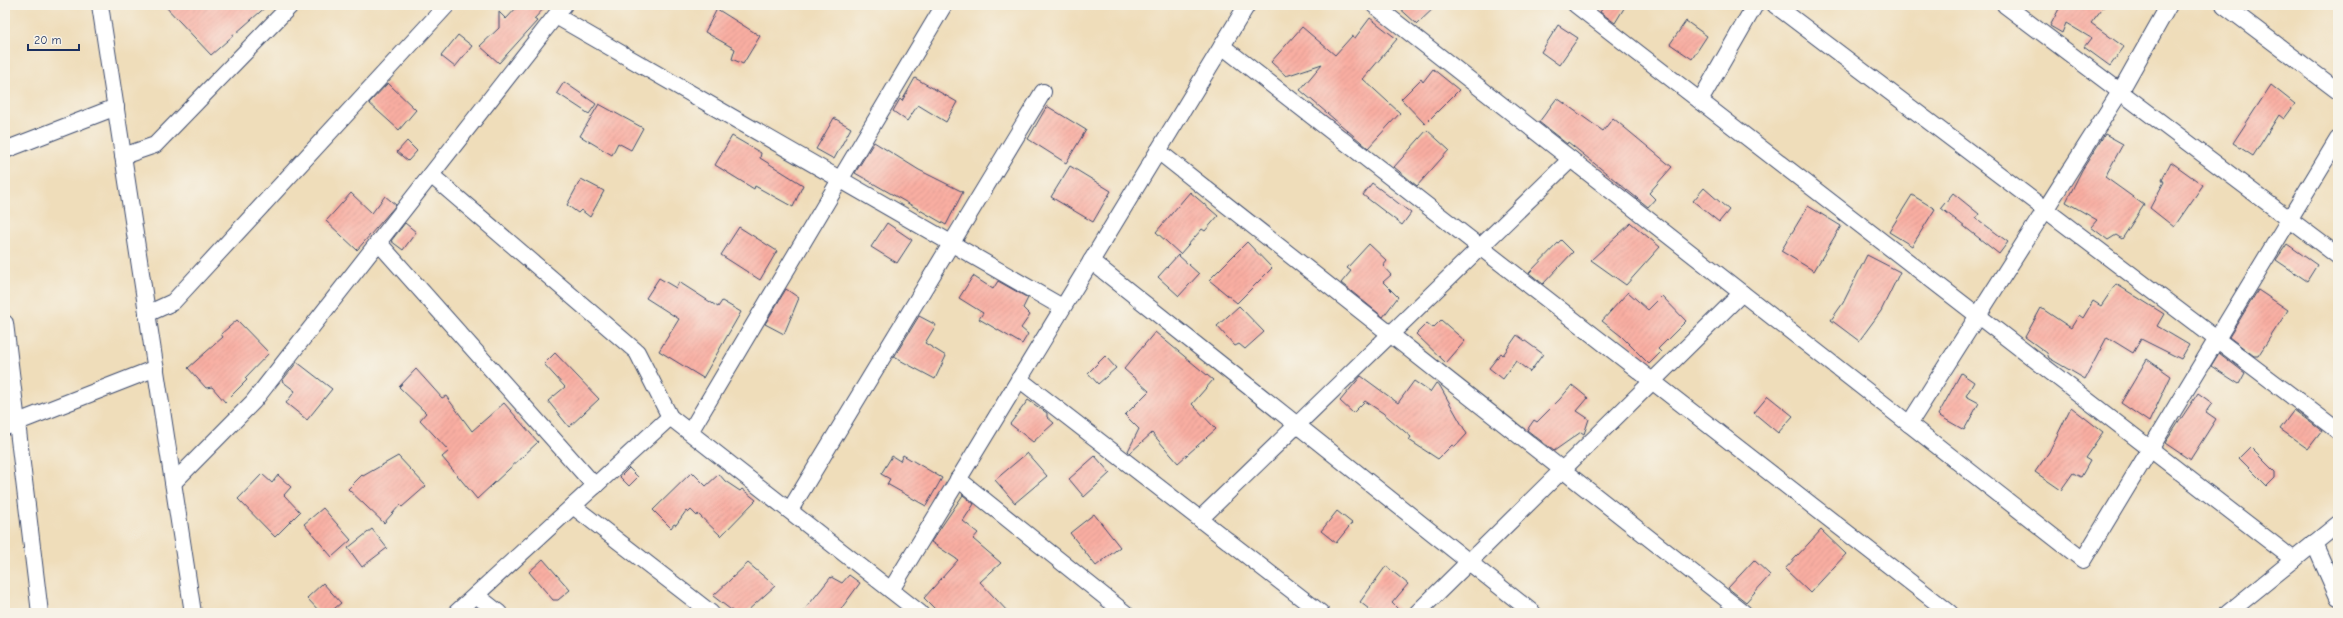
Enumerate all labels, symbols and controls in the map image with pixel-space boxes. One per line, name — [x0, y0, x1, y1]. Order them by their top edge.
scale bar — [28, 26, 79, 52]
text: 20 m — [34, 33, 62, 47]

